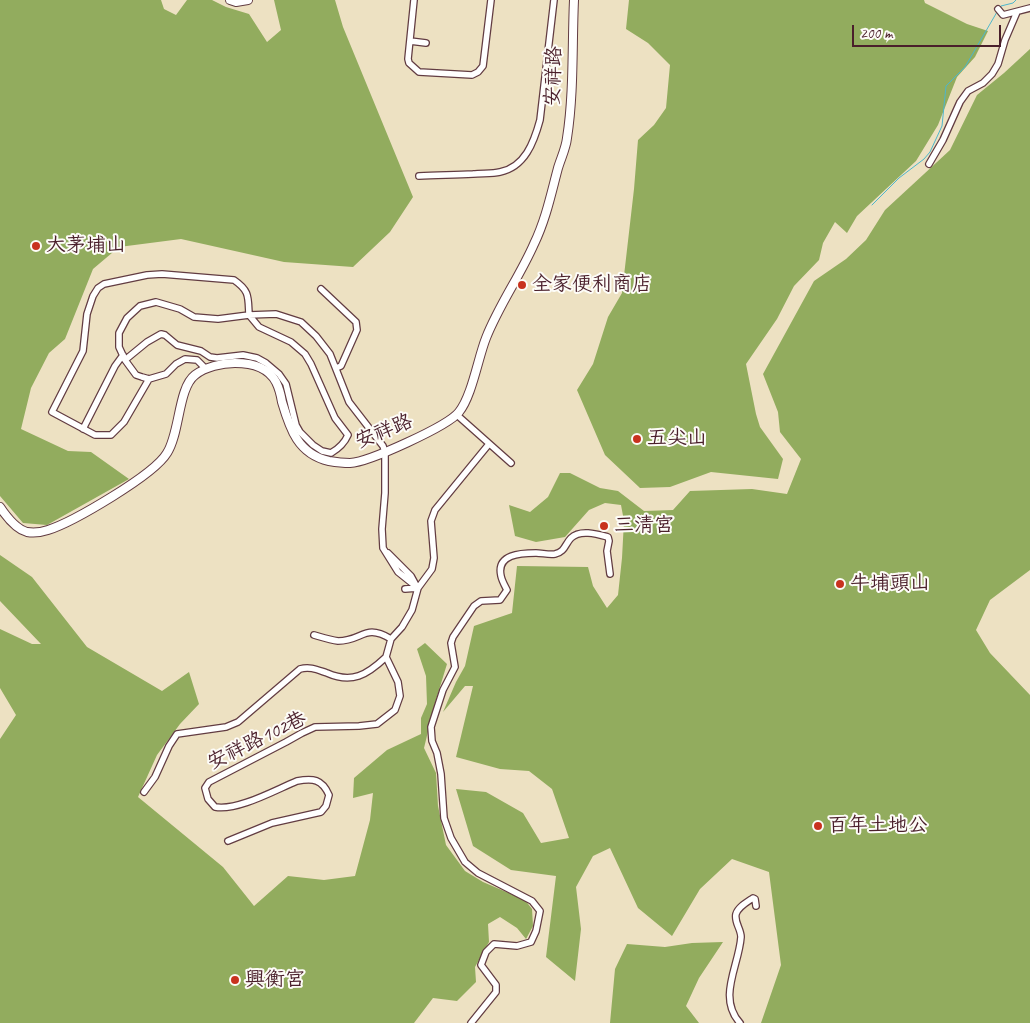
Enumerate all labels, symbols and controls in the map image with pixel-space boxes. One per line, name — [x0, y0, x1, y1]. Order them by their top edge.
scale bar — [855, 15, 1004, 47]
text: 200 m — [860, 24, 892, 43]
street label: 安祥路 — [541, 46, 567, 106]
place label: 大茅埔山 — [46, 234, 126, 258]
marker: 大茅埔山 — [30, 240, 42, 252]
place label: 全家便利商店 — [532, 273, 652, 297]
marker: 全家便利商店 — [516, 279, 528, 291]
street label: 安祥路 — [352, 410, 416, 454]
place label: 五尖山 — [647, 427, 707, 451]
marker: 五尖山 — [631, 433, 643, 445]
place label: 三清宮 — [614, 514, 674, 538]
marker: 三清宮 — [598, 520, 610, 532]
place label: 牛埔頭山 — [850, 572, 930, 596]
marker: 牛埔頭山 — [834, 578, 846, 590]
street label: 安祥路102巷 — [204, 707, 310, 775]
place label: 百年土地公 — [828, 814, 928, 838]
marker: 百年土地公 — [812, 820, 824, 832]
place label: 興衡宮 — [245, 968, 305, 992]
marker: 興衡宮 — [229, 974, 241, 986]

